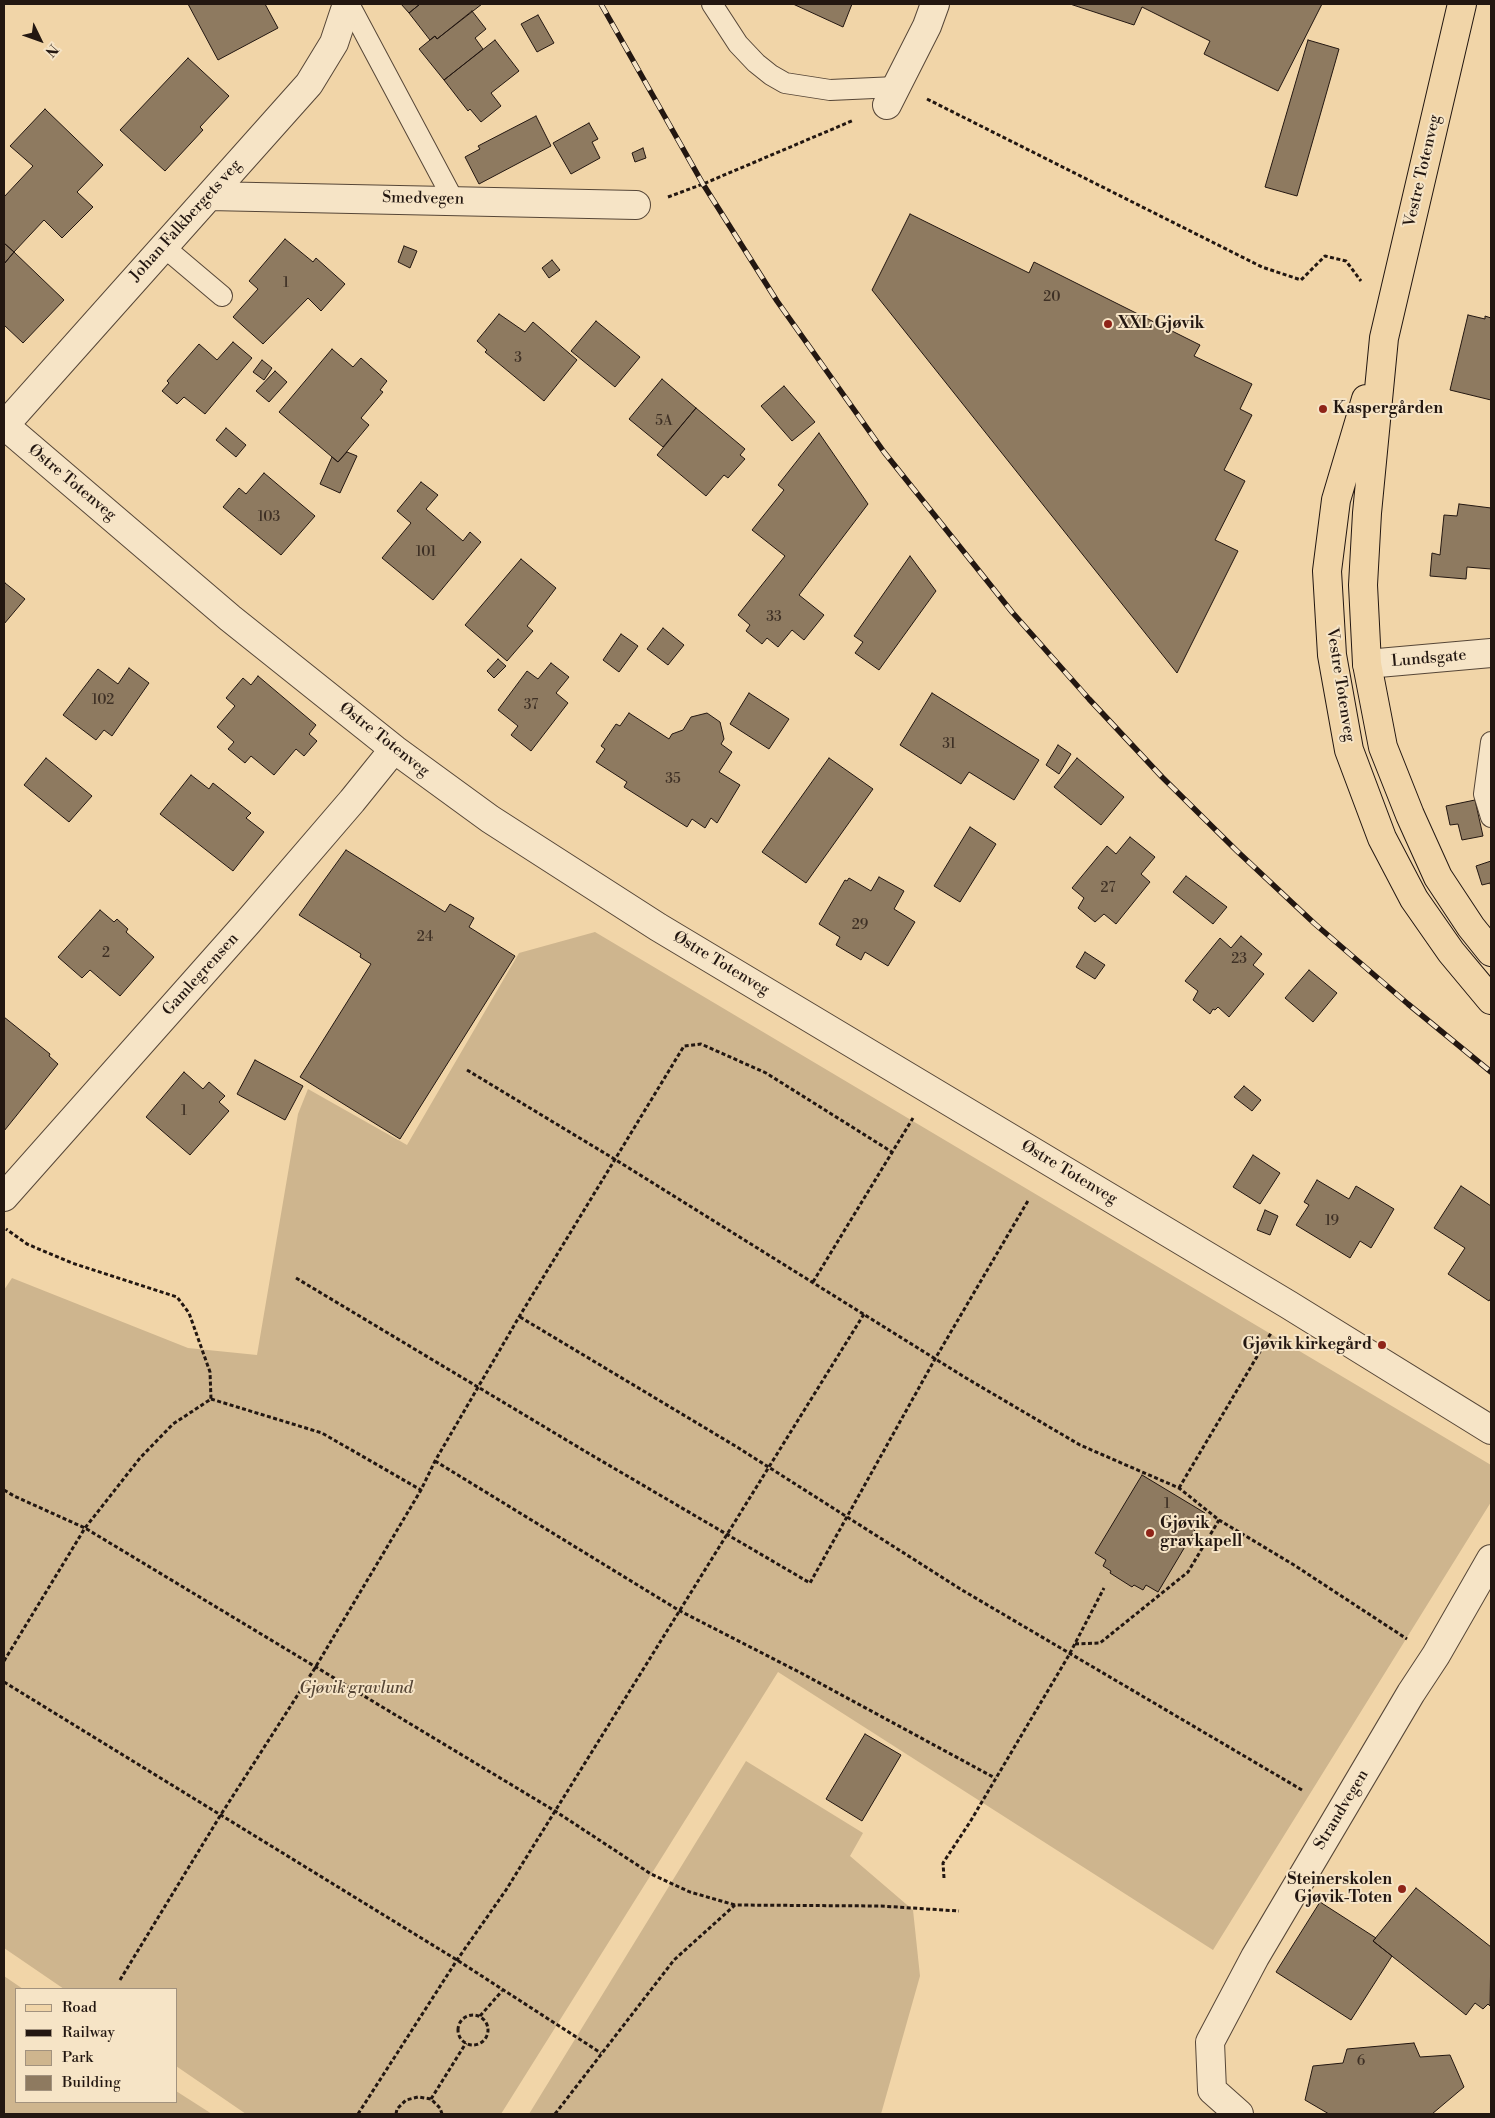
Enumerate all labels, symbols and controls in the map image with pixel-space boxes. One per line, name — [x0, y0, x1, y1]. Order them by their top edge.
north arrow — [15, 15, 65, 65]
text: N — [41, 40, 62, 60]
street label: Vestre Totenveg — [1401, 113, 1445, 229]
street label: Johan Falkbergets veg — [126, 156, 246, 286]
street label: Smedvegen — [382, 189, 464, 209]
house number: 1 — [283, 276, 289, 292]
house number: 20 — [1043, 290, 1061, 306]
place label: XXL Gjøvik — [1118, 314, 1204, 334]
marker: XXL Gjøvik — [1102, 318, 1114, 330]
house number: 3 — [514, 351, 522, 367]
place label: Kaspergården — [1333, 399, 1443, 419]
marker: Kaspergården — [1317, 403, 1329, 415]
house number: 5A — [655, 414, 673, 430]
street label: Østre Totenveg — [24, 441, 120, 525]
house number: 103 — [258, 510, 280, 526]
house number: 101 — [416, 545, 436, 561]
house number: 33 — [766, 610, 782, 626]
street label: Vestre Totenveg — [1322, 627, 1358, 743]
street label: Lundsgate — [1391, 646, 1467, 672]
house number: 102 — [92, 693, 114, 709]
house number: 37 — [524, 698, 538, 714]
street label: Østre Totenveg — [335, 699, 433, 781]
house number: 31 — [942, 737, 956, 753]
house number: 35 — [665, 772, 681, 788]
house number: 27 — [1101, 881, 1115, 897]
house number: 29 — [852, 918, 868, 934]
street label: Østre Totenveg — [669, 928, 773, 1000]
street label: Gamlegrensen — [159, 930, 243, 1020]
house number: 24 — [417, 930, 433, 946]
house number: 2 — [102, 946, 110, 962]
house number: 23 — [1231, 952, 1247, 968]
house number: 1 — [181, 1104, 187, 1120]
street label: Østre Totenveg — [1017, 1137, 1121, 1209]
house number: 19 — [1325, 1214, 1339, 1230]
place label: Gjøvik kirkegård — [1242, 1335, 1372, 1355]
marker: Gjøvik kirkegård — [1376, 1339, 1388, 1351]
house number: 1 — [1164, 1497, 1170, 1513]
place label: Gjøvik gravkapell — [1160, 1514, 1242, 1552]
marker: Gjøvik gravkapell — [1144, 1527, 1156, 1539]
park label: Gjøvik gravlund — [299, 1679, 413, 1699]
street label: Strandvegen — [1311, 1766, 1373, 1854]
place label: Steinerskolen Gjøvik-Toten — [1287, 1870, 1392, 1908]
marker: Steinerskolen Gjøvik-Toten — [1396, 1883, 1408, 1895]
legend — [15, 1988, 178, 2103]
text: Road — [62, 1998, 97, 2017]
text: Railway — [62, 2023, 115, 2042]
text: Park — [62, 2048, 93, 2067]
house number: 6 — [1357, 2054, 1365, 2070]
text: Building — [62, 2073, 121, 2092]

